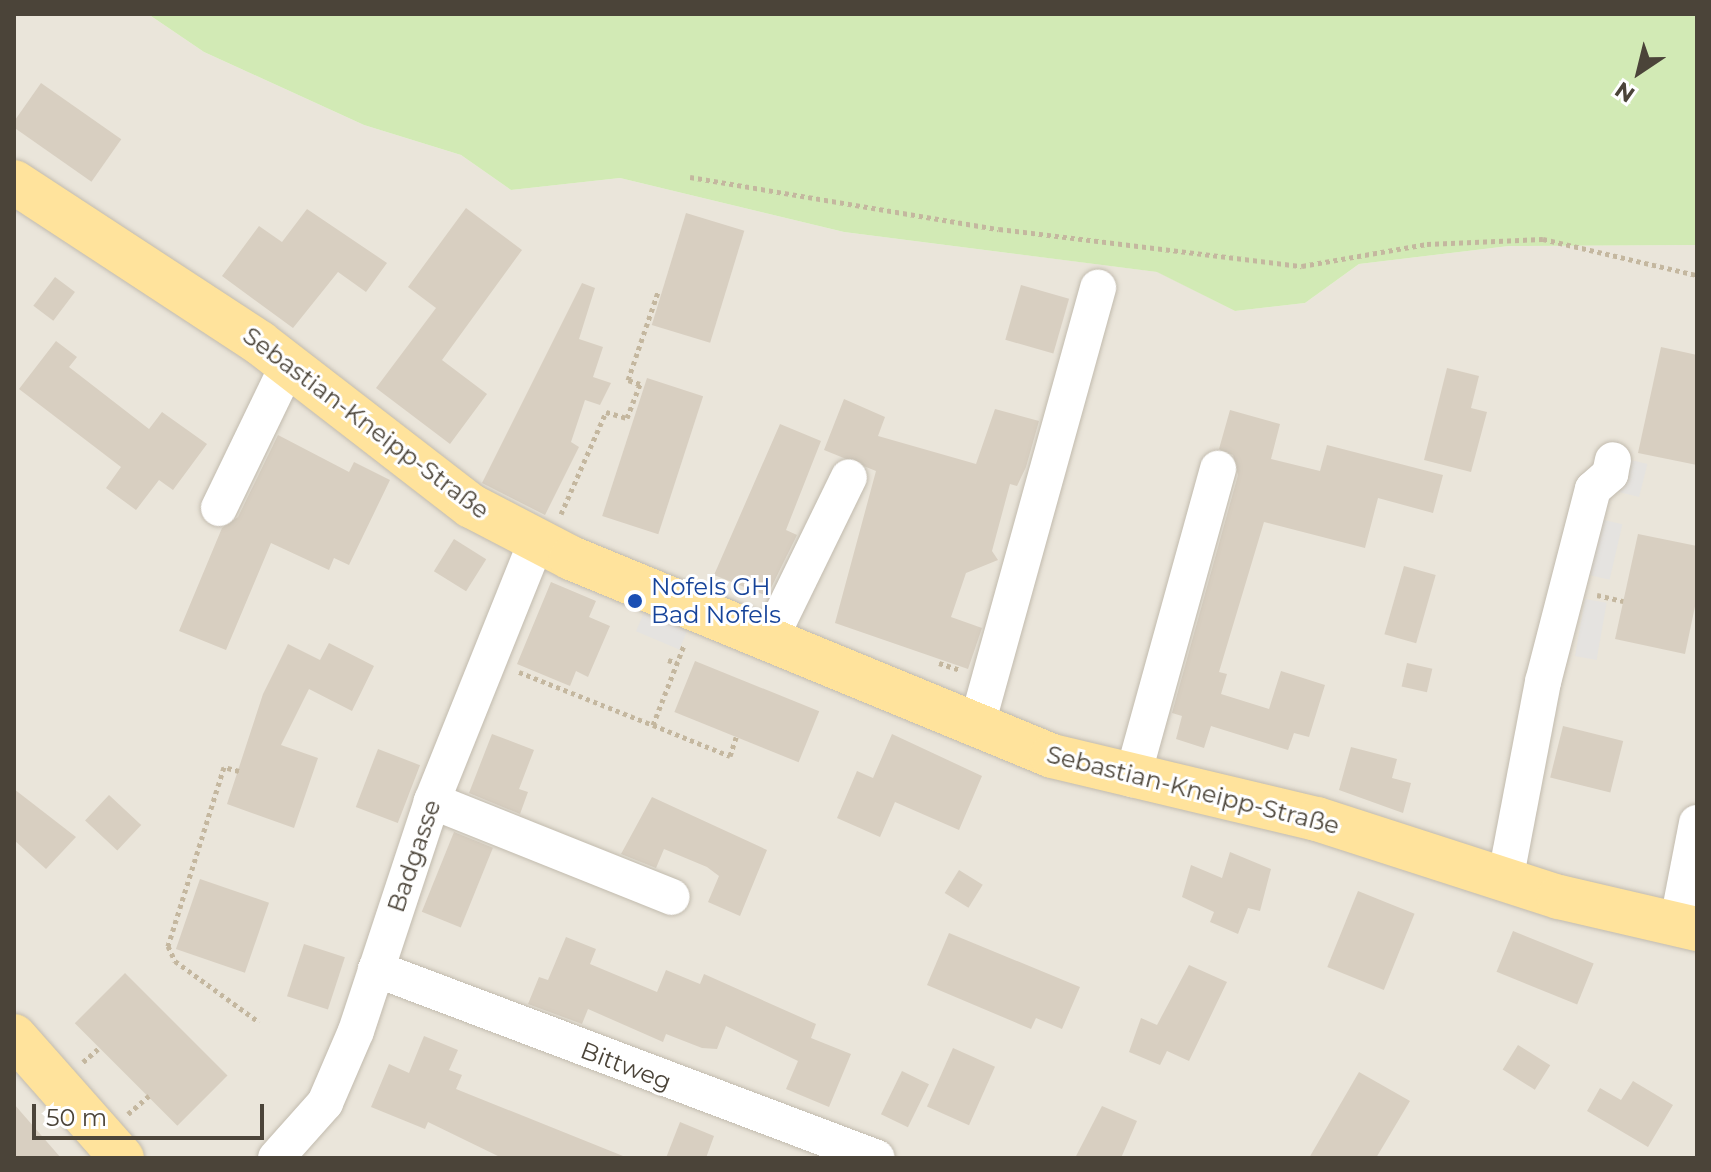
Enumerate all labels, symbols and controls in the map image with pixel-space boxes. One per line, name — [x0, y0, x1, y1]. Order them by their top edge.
north arrow — [1599, 32, 1679, 112]
text: N — [1610, 76, 1640, 108]
street label: Sebastian-Kneipp-Straße — [237, 321, 495, 525]
place label: Nofels GH Bad Nofels — [651, 573, 781, 629]
marker: Nofels GH Bad Nofels — [626, 592, 644, 610]
street label: Sebastian-Kneipp-Straße — [1044, 740, 1342, 840]
street label: Badgasse — [381, 796, 447, 916]
street label: Bittweg — [577, 1036, 675, 1096]
scale bar — [36, 1088, 268, 1138]
text: 50 m — [46, 1103, 107, 1132]

